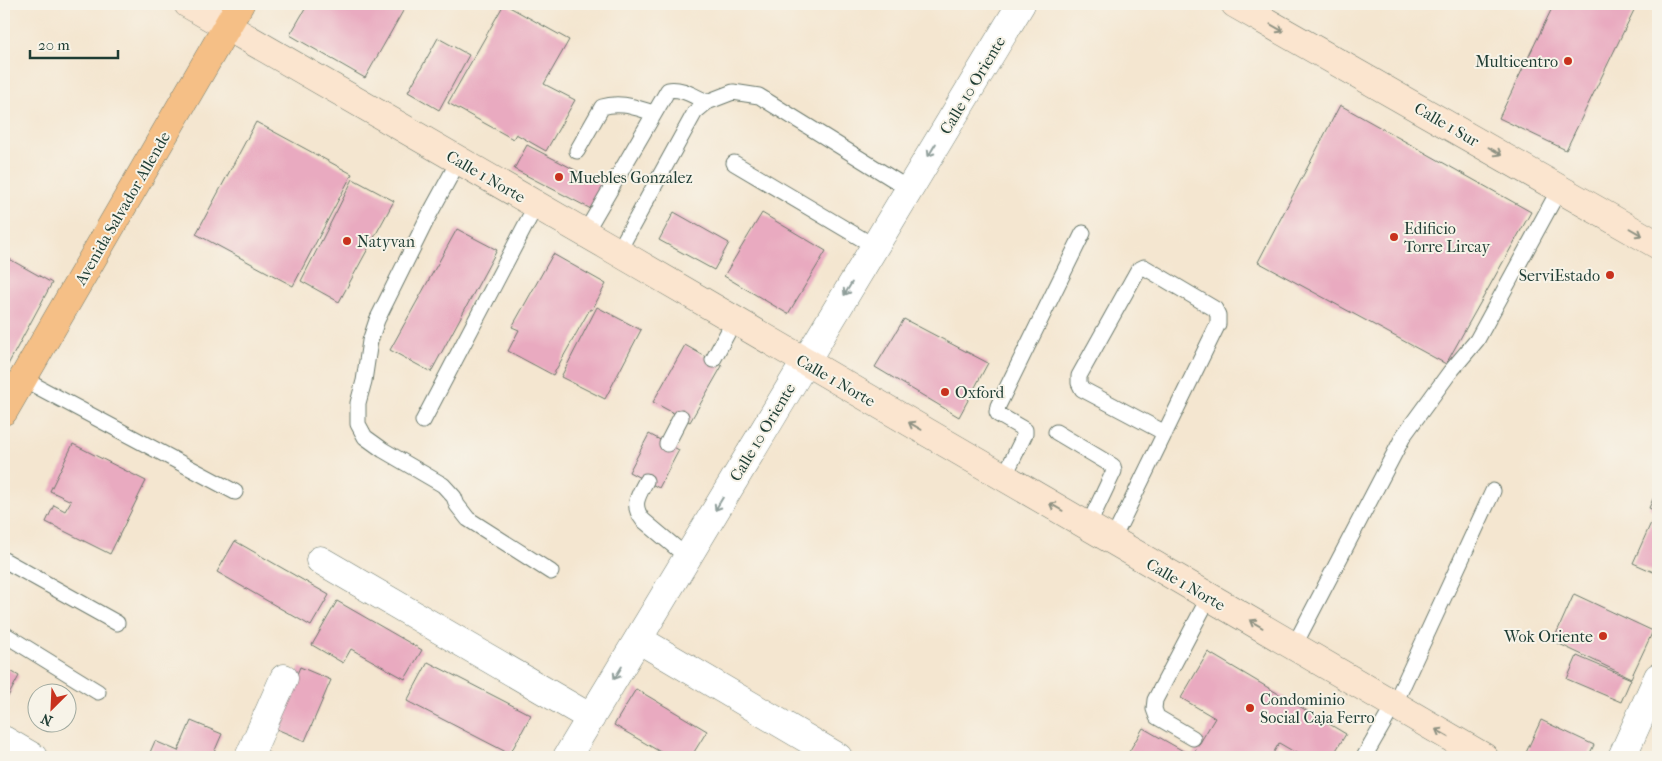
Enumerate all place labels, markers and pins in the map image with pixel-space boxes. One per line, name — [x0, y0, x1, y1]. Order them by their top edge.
place label: Multicentro — [1475, 52, 1558, 71]
marker: Multicentro — [1562, 55, 1574, 67]
place label: Muebles Gonzalez — [569, 168, 693, 187]
marker: Muebles Gonzalez — [553, 171, 565, 183]
place label: Edificio Torre Lircay — [1404, 219, 1490, 256]
marker: Edificio Torre Lircay — [1388, 231, 1400, 243]
place label: Natyvan — [357, 232, 416, 251]
marker: Natyvan — [341, 235, 353, 247]
place label: ServiEstado — [1519, 266, 1600, 285]
marker: ServiEstado — [1604, 269, 1616, 281]
place label: Oxford — [955, 383, 1005, 402]
marker: Oxford — [939, 386, 951, 398]
place label: Wok Oriente — [1503, 627, 1593, 646]
marker: Wok Oriente — [1597, 630, 1609, 642]
place label: Condominio Social Caja Ferro — [1260, 690, 1375, 727]
marker: Condominio Social Caja Ferro — [1244, 702, 1256, 714]

